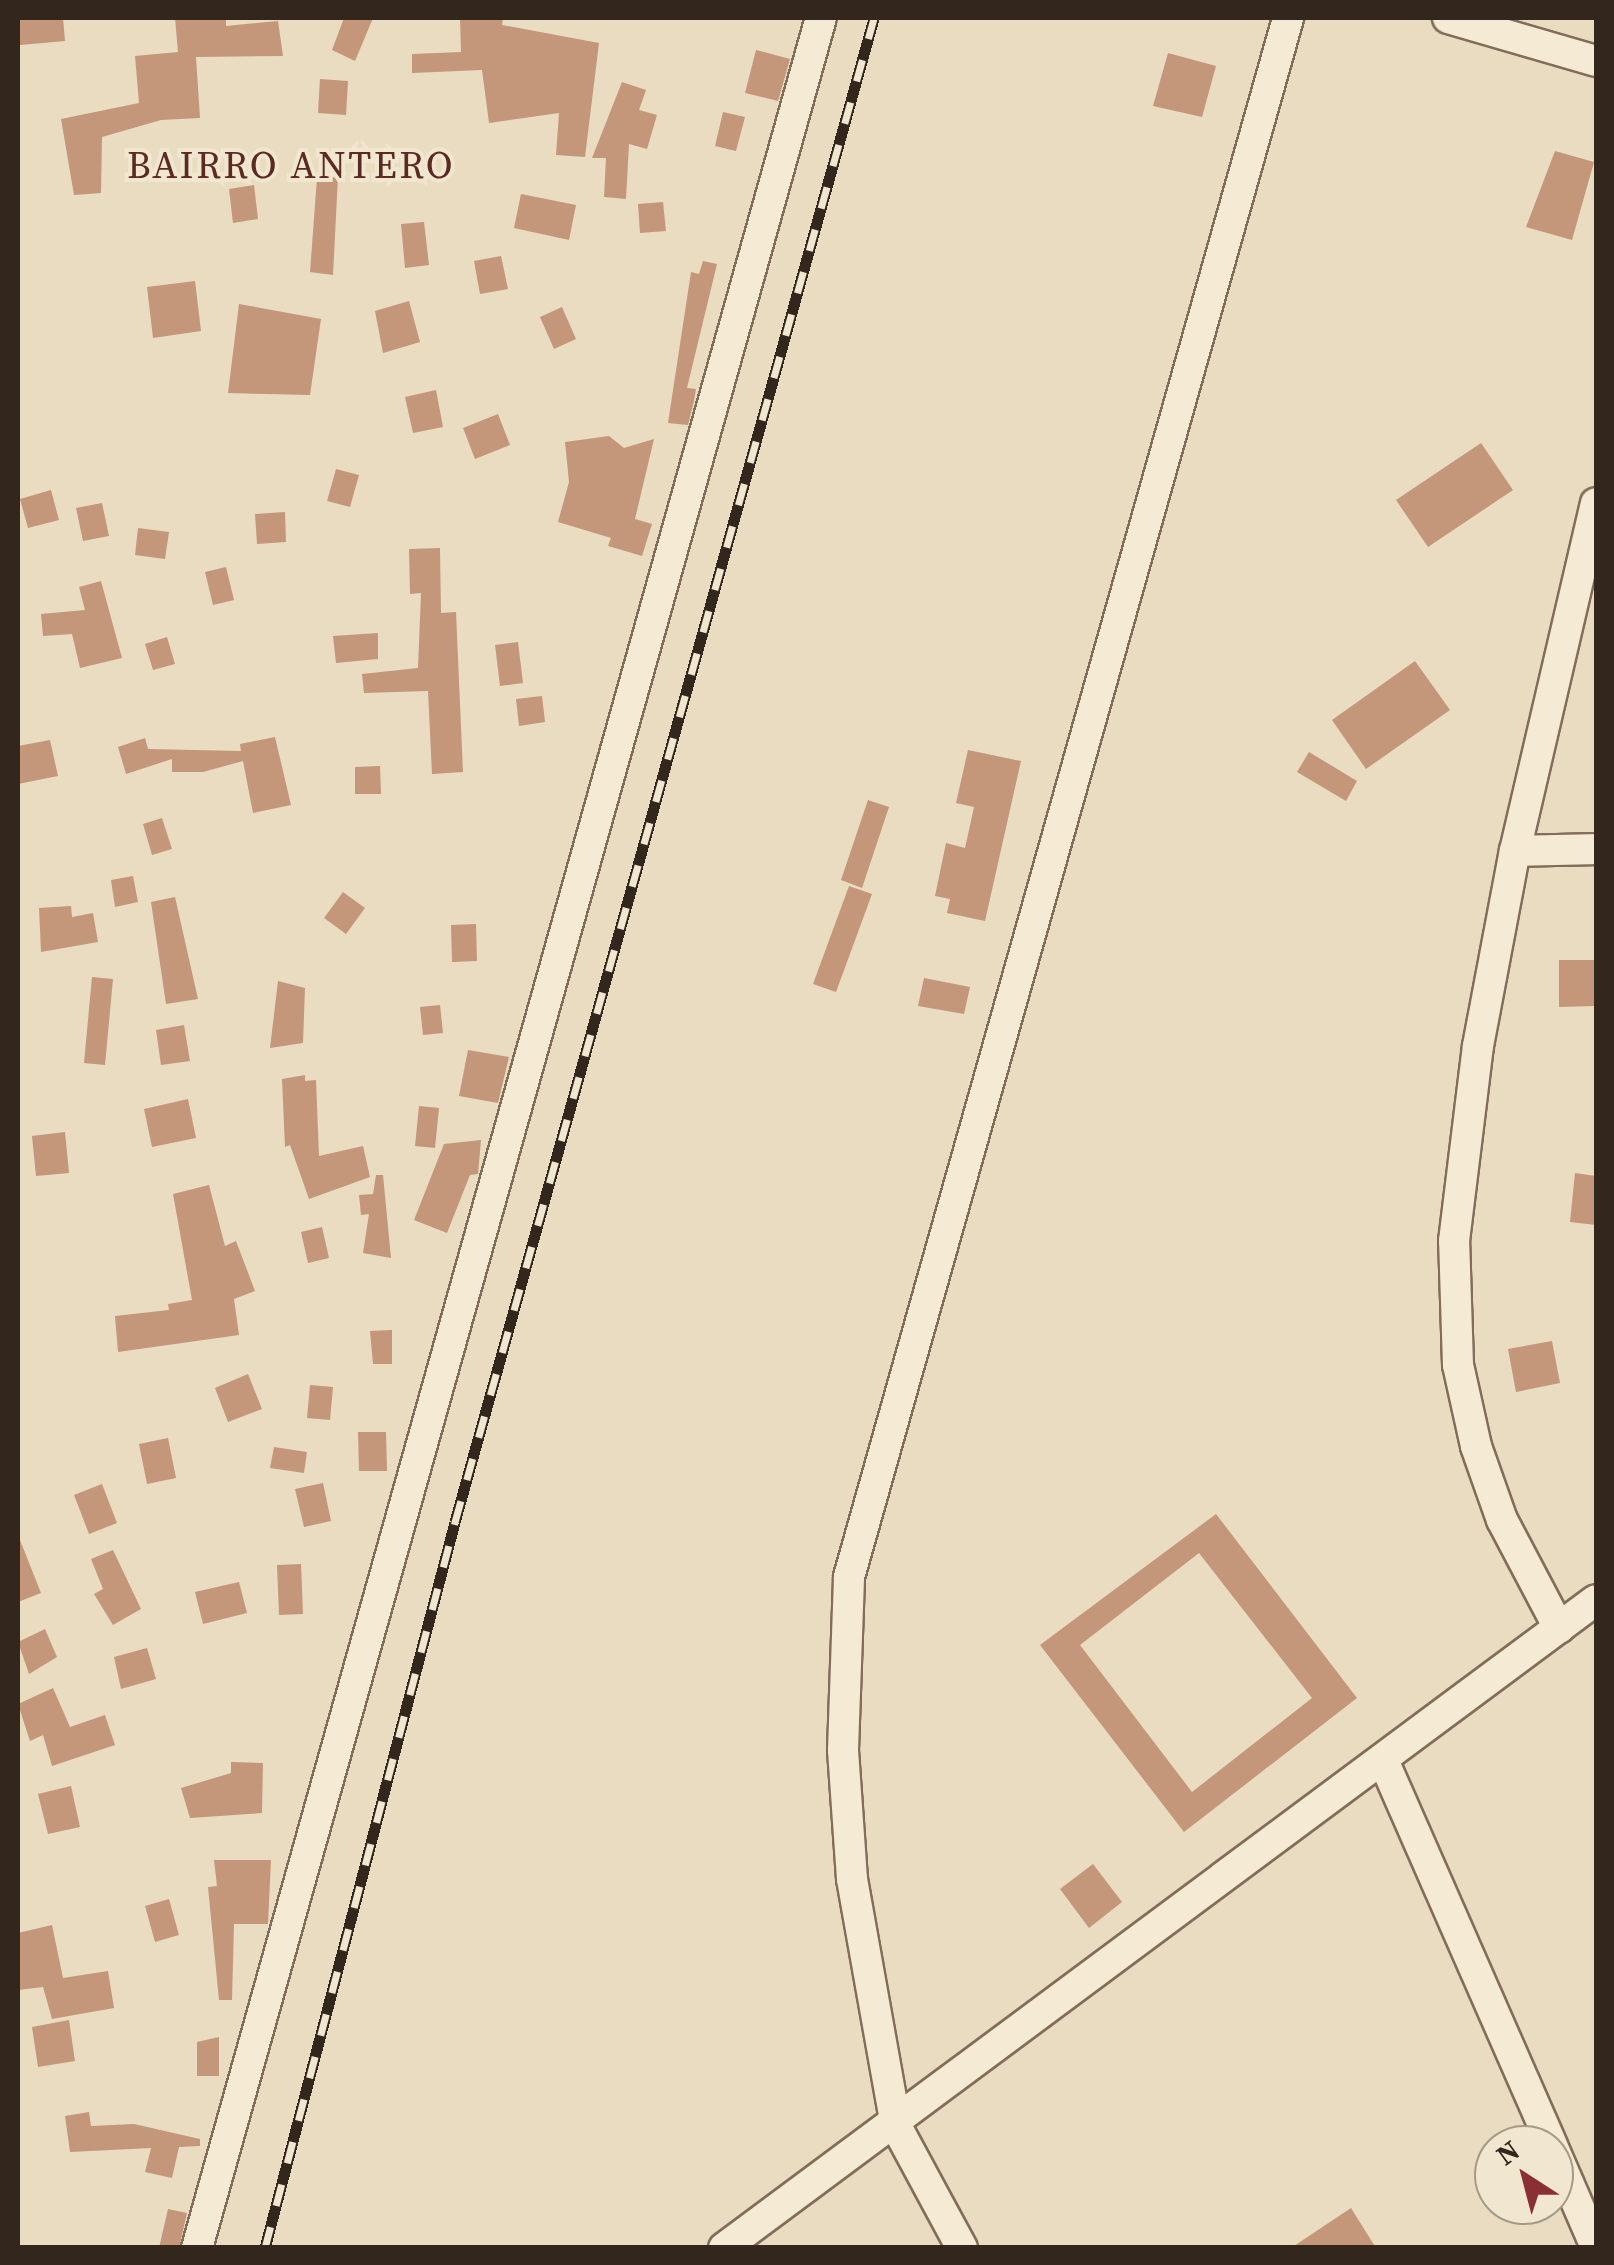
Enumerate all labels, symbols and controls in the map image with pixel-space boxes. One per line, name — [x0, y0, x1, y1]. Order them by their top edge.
district label: BAIRRO ANTERO — [127, 143, 455, 189]
north arrow — [1474, 2125, 1574, 2225]
text: N — [1488, 2131, 1527, 2174]

